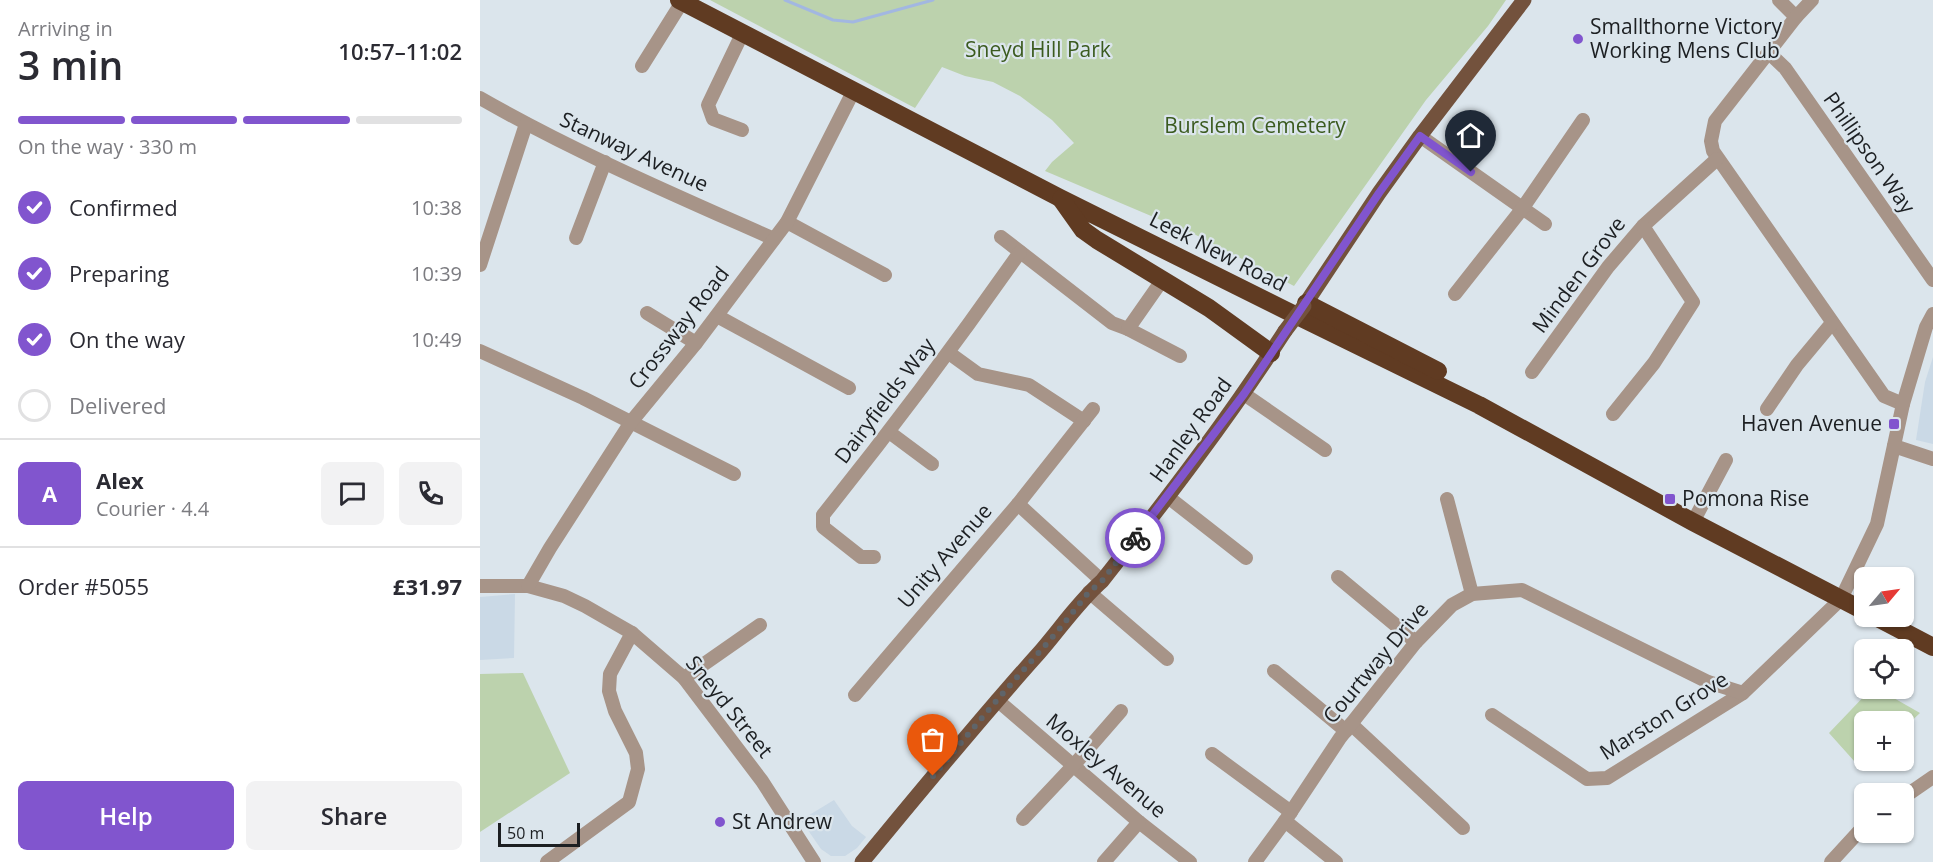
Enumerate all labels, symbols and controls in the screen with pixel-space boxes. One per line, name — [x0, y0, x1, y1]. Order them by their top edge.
place label: Smallthorne Victory Working Mens Club — [1590, 12, 1783, 64]
text: Arriving in — [18, 15, 113, 42]
marker: Smallthorne Victory Working Mens Club — [1571, 32, 1585, 46]
park label: Sneyd Hill Park — [965, 35, 1111, 63]
text: 10:57–11:02 — [338, 36, 462, 66]
text: 3 min — [18, 38, 123, 91]
street label: Phillipson Way — [1818, 86, 1922, 219]
street label: Stanway Avenue — [556, 104, 713, 198]
pin — [1445, 110, 1496, 172]
park label: Burslem Cemetery — [1164, 111, 1346, 139]
icon: home — [1454, 119, 1487, 152]
text: On the way · 330 m — [18, 133, 197, 160]
icon: check — [18, 191, 51, 224]
text: Confirmed — [69, 192, 178, 222]
text: 10:38 — [411, 194, 462, 221]
street label: Leek New Road — [1145, 204, 1292, 298]
street label: Minden Grove — [1525, 211, 1631, 338]
icon: check — [18, 257, 51, 290]
text: Preparing — [69, 258, 169, 288]
text: 10:39 — [411, 260, 462, 287]
street label: Crossway Road — [621, 260, 735, 395]
icon: check — [18, 323, 51, 356]
text: On the way — [69, 324, 185, 354]
text: 10:49 — [411, 326, 462, 353]
street label: Dairyfields Way — [828, 331, 941, 469]
street label: Hanley Road — [1143, 371, 1238, 487]
text: Delivered — [69, 390, 167, 420]
place label: Haven Avenue — [1741, 409, 1882, 437]
marker: Haven Avenue — [1887, 417, 1901, 431]
button: chat — [321, 462, 384, 525]
button: phone — [399, 462, 462, 525]
text: Alex — [96, 465, 144, 495]
text: A — [42, 478, 57, 508]
place label: Pomona Rise — [1682, 484, 1809, 512]
marker: Pomona Rise — [1663, 492, 1677, 506]
text: Courier · 4.4 — [96, 495, 209, 522]
street label: Unity Avenue — [891, 497, 997, 614]
courier — [1105, 508, 1165, 568]
icon: bike — [1119, 522, 1152, 555]
north arrow — [1854, 567, 1914, 627]
map controls — [1854, 567, 1914, 843]
text: Order #5055 — [18, 571, 149, 601]
text: £31.97 — [393, 571, 462, 601]
street label: Courtway Drive — [1316, 596, 1434, 729]
button: locate — [1854, 639, 1914, 699]
street label: Sneyd Street — [680, 650, 780, 763]
street label: Marston Grove — [1594, 664, 1733, 766]
street label: Moxley Avenue — [1041, 707, 1173, 824]
button: + — [1854, 711, 1914, 771]
pin — [907, 714, 958, 776]
icon: bag — [916, 723, 949, 756]
button: Help — [18, 781, 234, 850]
button: Share — [246, 781, 462, 850]
button: − — [1854, 783, 1914, 843]
place label: St Andrew — [732, 807, 833, 835]
marker: St Andrew — [713, 815, 727, 829]
scale bar — [498, 820, 580, 848]
text: 50 m — [507, 822, 544, 844]

